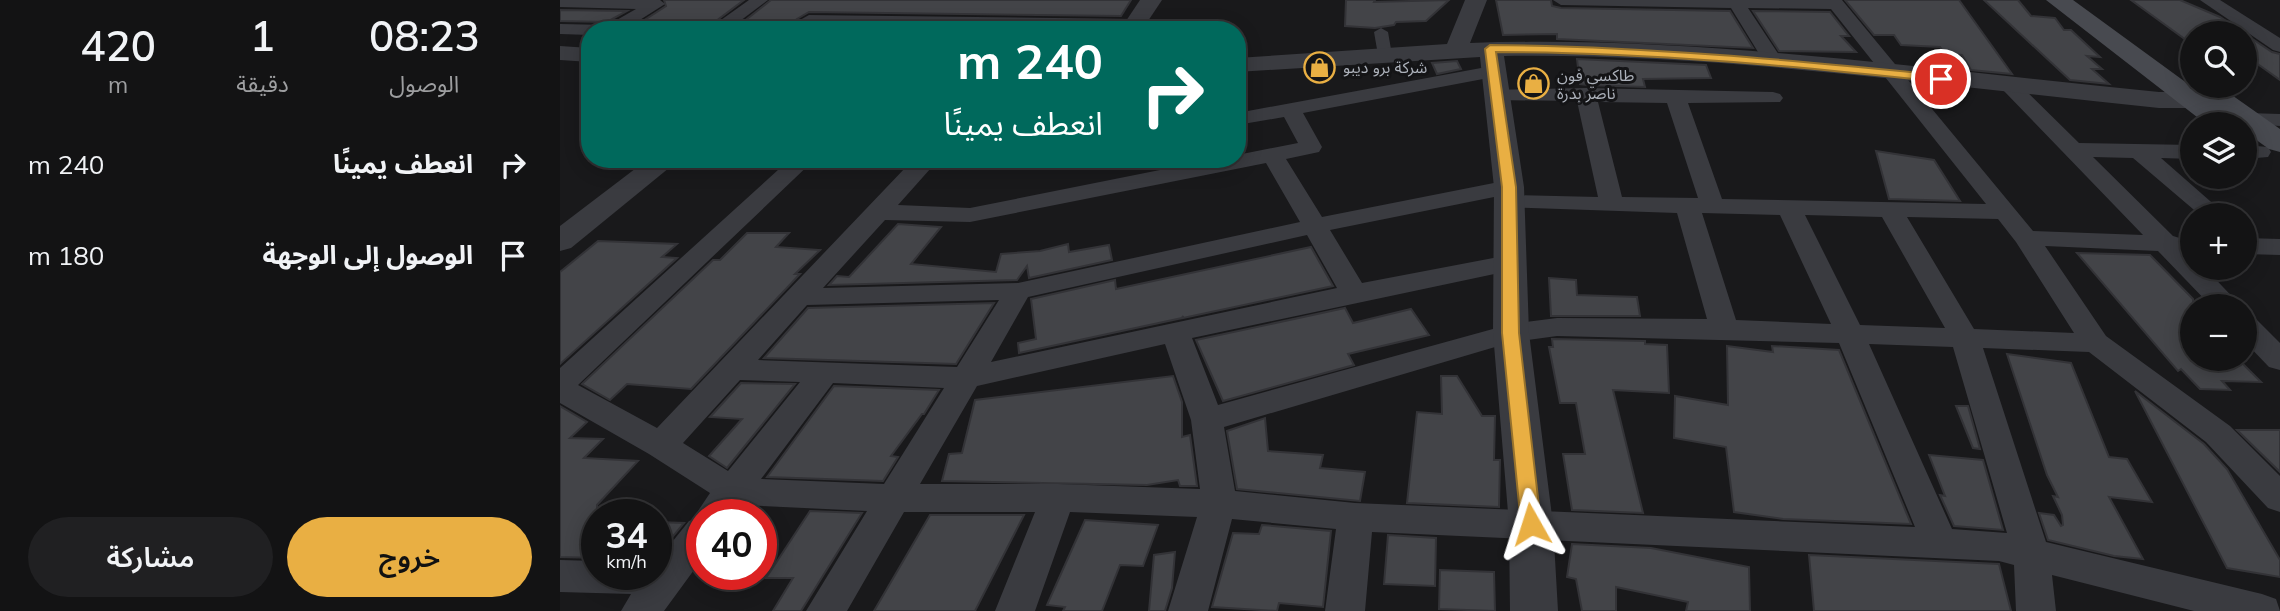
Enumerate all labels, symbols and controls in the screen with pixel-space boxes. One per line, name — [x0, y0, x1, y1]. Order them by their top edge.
text: 1 — [250, 9, 275, 62]
text: 08:23 — [369, 9, 480, 62]
text: 420 — [80, 19, 156, 72]
map controls — [2180, 21, 2257, 371]
button: search — [2180, 21, 2257, 98]
text: 240 m — [957, 30, 1103, 91]
icon: right — [1127, 49, 1218, 140]
pin — [1911, 49, 1971, 109]
shop icon: شركة برو ديبو — [1303, 50, 1337, 84]
place label: شركة برو ديبو — [1343, 57, 1427, 77]
icon: arrive — [1922, 60, 1960, 98]
place label: طاكسي فون ناصر بدرة — [1557, 65, 1634, 103]
shop icon: طاكسي فون ناصر بدرة — [1517, 67, 1551, 101]
text: دقيقة — [236, 69, 289, 98]
text: الوصول — [389, 69, 459, 98]
text: m — [108, 70, 128, 99]
text: انعطف يمينًا — [944, 103, 1103, 143]
button: layers — [2180, 112, 2257, 189]
icon: right — [494, 146, 532, 184]
text: انعطف يمينًا — [333, 147, 473, 180]
text: 240 m — [28, 148, 104, 181]
button: + — [2180, 203, 2257, 280]
icon: arrive — [494, 237, 532, 275]
text: الوصول إلى الوجهة — [262, 238, 473, 271]
text: 180 m — [28, 239, 104, 272]
button: − — [2180, 294, 2257, 371]
position arrow — [1494, 487, 1568, 561]
speed limit sign: 40 — [686, 499, 777, 590]
text: 34 — [605, 513, 648, 557]
button: مشاركة — [28, 517, 273, 597]
button: خروج — [287, 517, 532, 597]
text: km/h — [606, 550, 647, 573]

